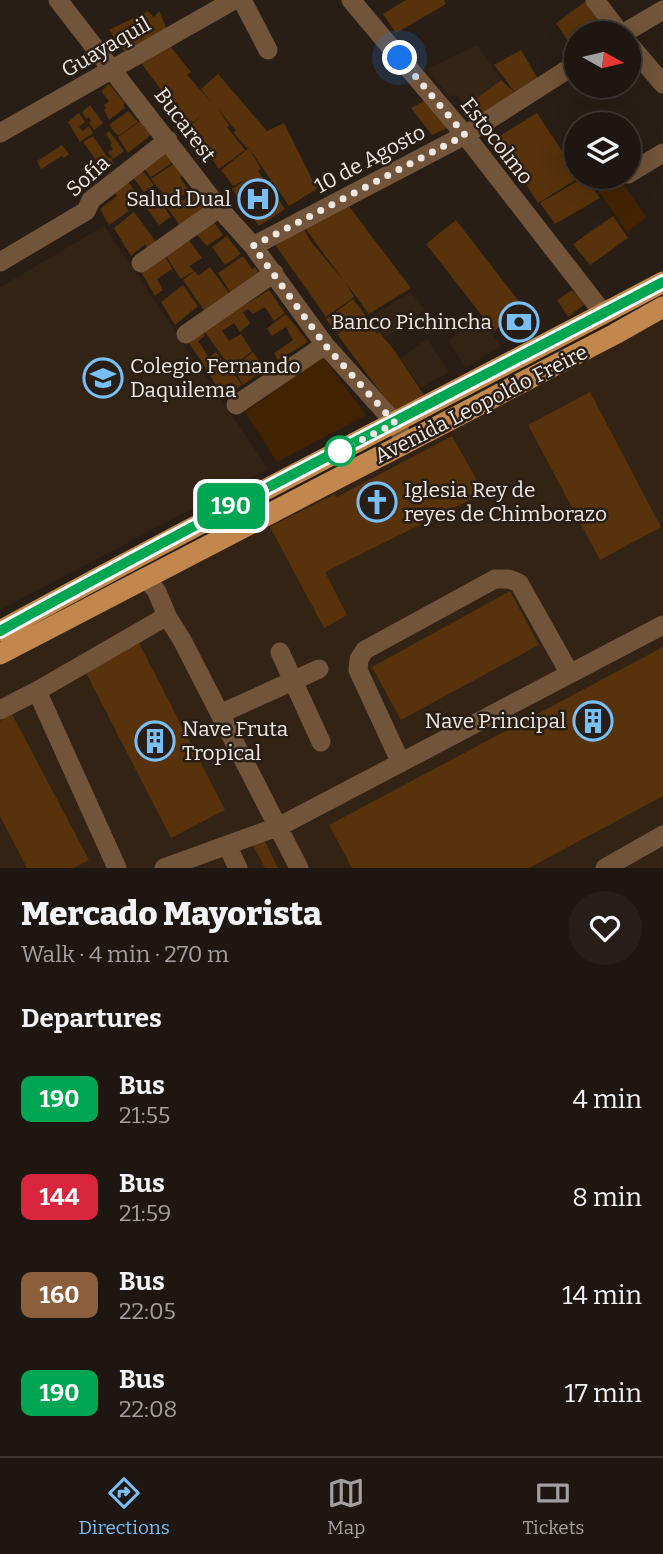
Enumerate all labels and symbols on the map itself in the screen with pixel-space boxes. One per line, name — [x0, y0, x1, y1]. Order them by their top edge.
street label: Guayaquil — [57, 11, 155, 83]
north arrow — [564, 21, 640, 98]
your location — [382, 40, 417, 75]
street label: Bucarest — [149, 83, 222, 167]
street label: Estocolmo — [455, 93, 539, 189]
street label: 10 de Agosto — [310, 119, 430, 199]
street label: Sofía — [61, 149, 115, 202]
hospital icon: Salud Dual — [237, 178, 279, 220]
place label: Salud Dual — [126, 186, 231, 212]
bank icon: Banco Pichincha — [498, 301, 540, 343]
place label: Banco Pichincha — [331, 309, 493, 335]
street label: Avenida Leopoldo Freire — [370, 339, 592, 469]
place label: Colegio Fernando Daquilema — [130, 353, 301, 403]
school or university icon: Colegio Fernando Daquilema — [82, 357, 124, 399]
unlabelled marker — [325, 436, 355, 466]
place label: Iglesia Rey de reyes de Chimborazo — [404, 477, 607, 527]
church icon: Iglesia Rey de reyes de Chimborazo — [356, 481, 398, 523]
line badge: 190 — [191, 483, 271, 529]
building icon: Nave Principal — [572, 700, 614, 742]
place label: Nave Principal — [425, 708, 566, 734]
place label: Nave Fruta Tropical — [182, 716, 289, 766]
building icon: Nave Fruta Tropical — [134, 720, 176, 762]

